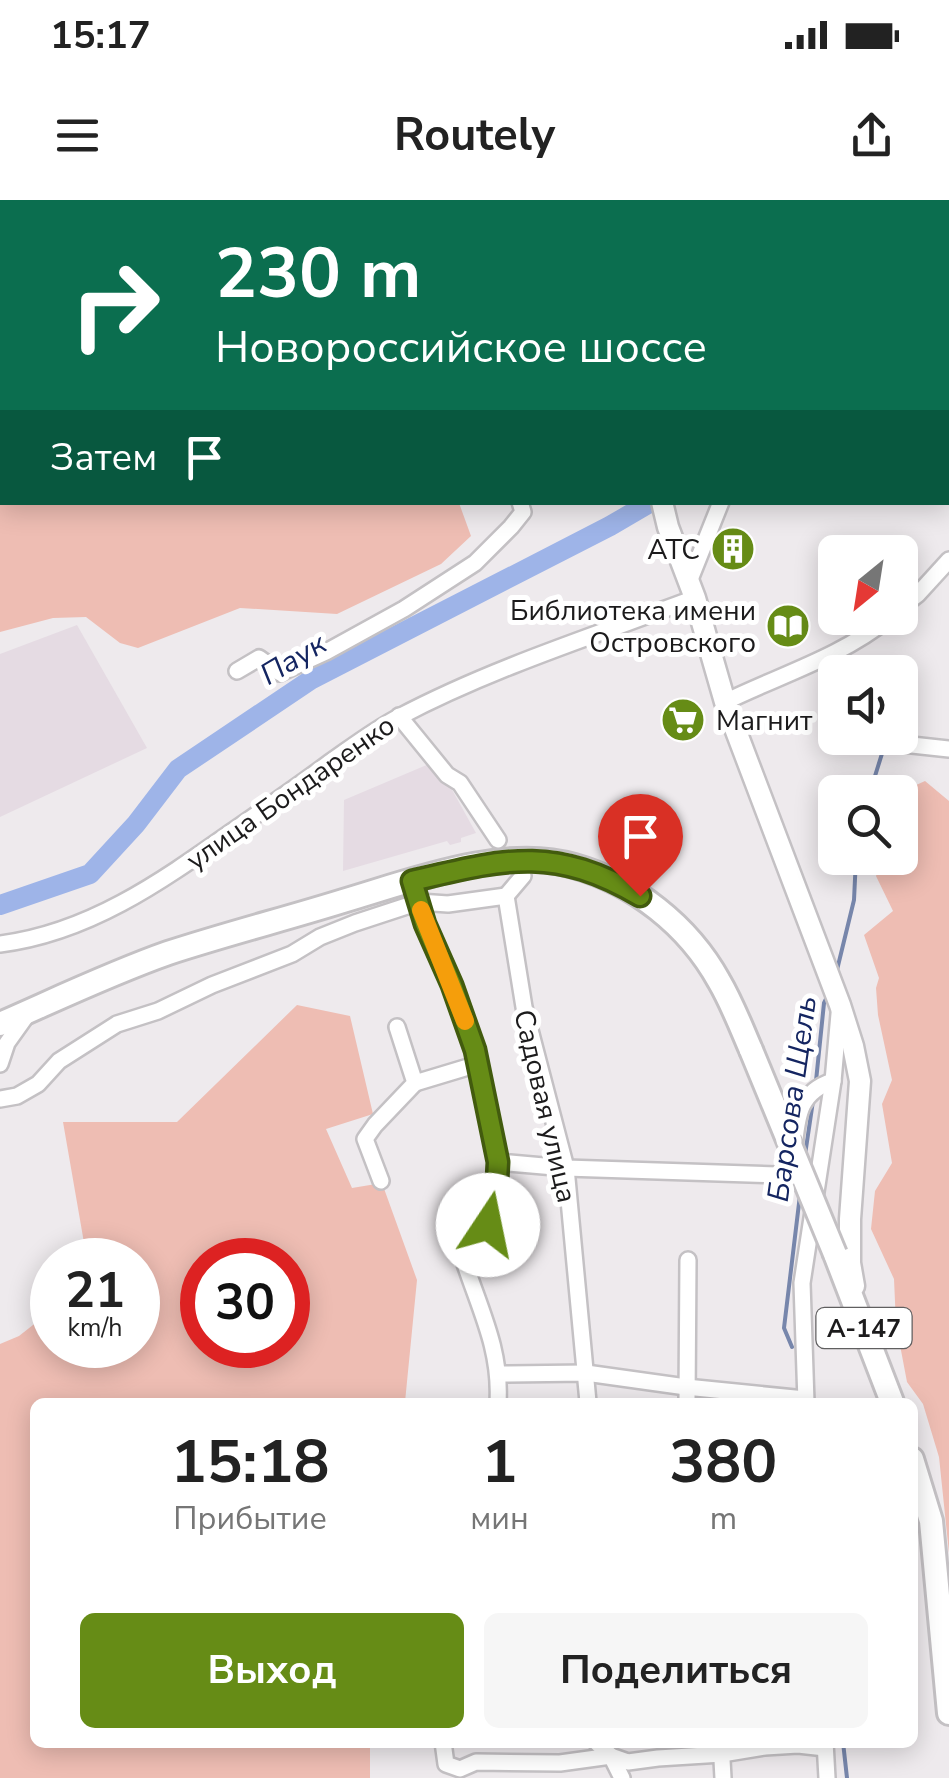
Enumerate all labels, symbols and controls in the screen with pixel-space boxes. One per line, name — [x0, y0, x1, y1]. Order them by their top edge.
text: 15:17 — [50, 10, 151, 61]
text: Routely — [394, 105, 555, 166]
icon: menu — [50, 108, 105, 163]
icon: share — [844, 108, 899, 163]
text: 230 m — [215, 226, 421, 322]
icon: right — [50, 240, 180, 370]
text: Новороссийское шоссе — [215, 317, 707, 378]
icon: arrive — [177, 430, 232, 485]
text: Затем — [50, 432, 157, 483]
building icon: АТС — [710, 526, 756, 572]
place label: АТС — [647, 531, 700, 569]
north arrow — [818, 535, 918, 635]
map controls — [818, 535, 918, 875]
place label: Библиотека имени Островского — [510, 592, 756, 662]
library icon: Библиотека имени Островского — [765, 603, 811, 649]
water label: Паук — [253, 623, 335, 695]
button: sound — [818, 655, 918, 755]
supermarket icon: Магнит — [660, 697, 706, 743]
place label: Магнит — [716, 702, 813, 740]
street label: улица Бондаренко — [179, 707, 402, 879]
button: search — [818, 775, 918, 875]
pin — [598, 794, 683, 897]
icon: arrive — [613, 809, 668, 864]
water label: Барсова Щель — [758, 993, 827, 1205]
street label: Садовая улица — [504, 1006, 586, 1206]
position arrow — [436, 1173, 540, 1277]
speed limit sign: 30 — [180, 1238, 310, 1368]
text: 21 — [65, 1256, 125, 1325]
road number: А-147 — [816, 1308, 912, 1348]
text: km/h — [67, 1311, 123, 1345]
text: 15:18 — [171, 1421, 330, 1503]
text: 1 — [481, 1421, 517, 1503]
text: 380 — [669, 1421, 777, 1503]
text: Прибытие — [173, 1497, 327, 1540]
text: мин — [470, 1497, 529, 1540]
text: m — [710, 1497, 737, 1540]
button: Выход — [80, 1613, 464, 1728]
button: Поделиться — [484, 1613, 868, 1728]

